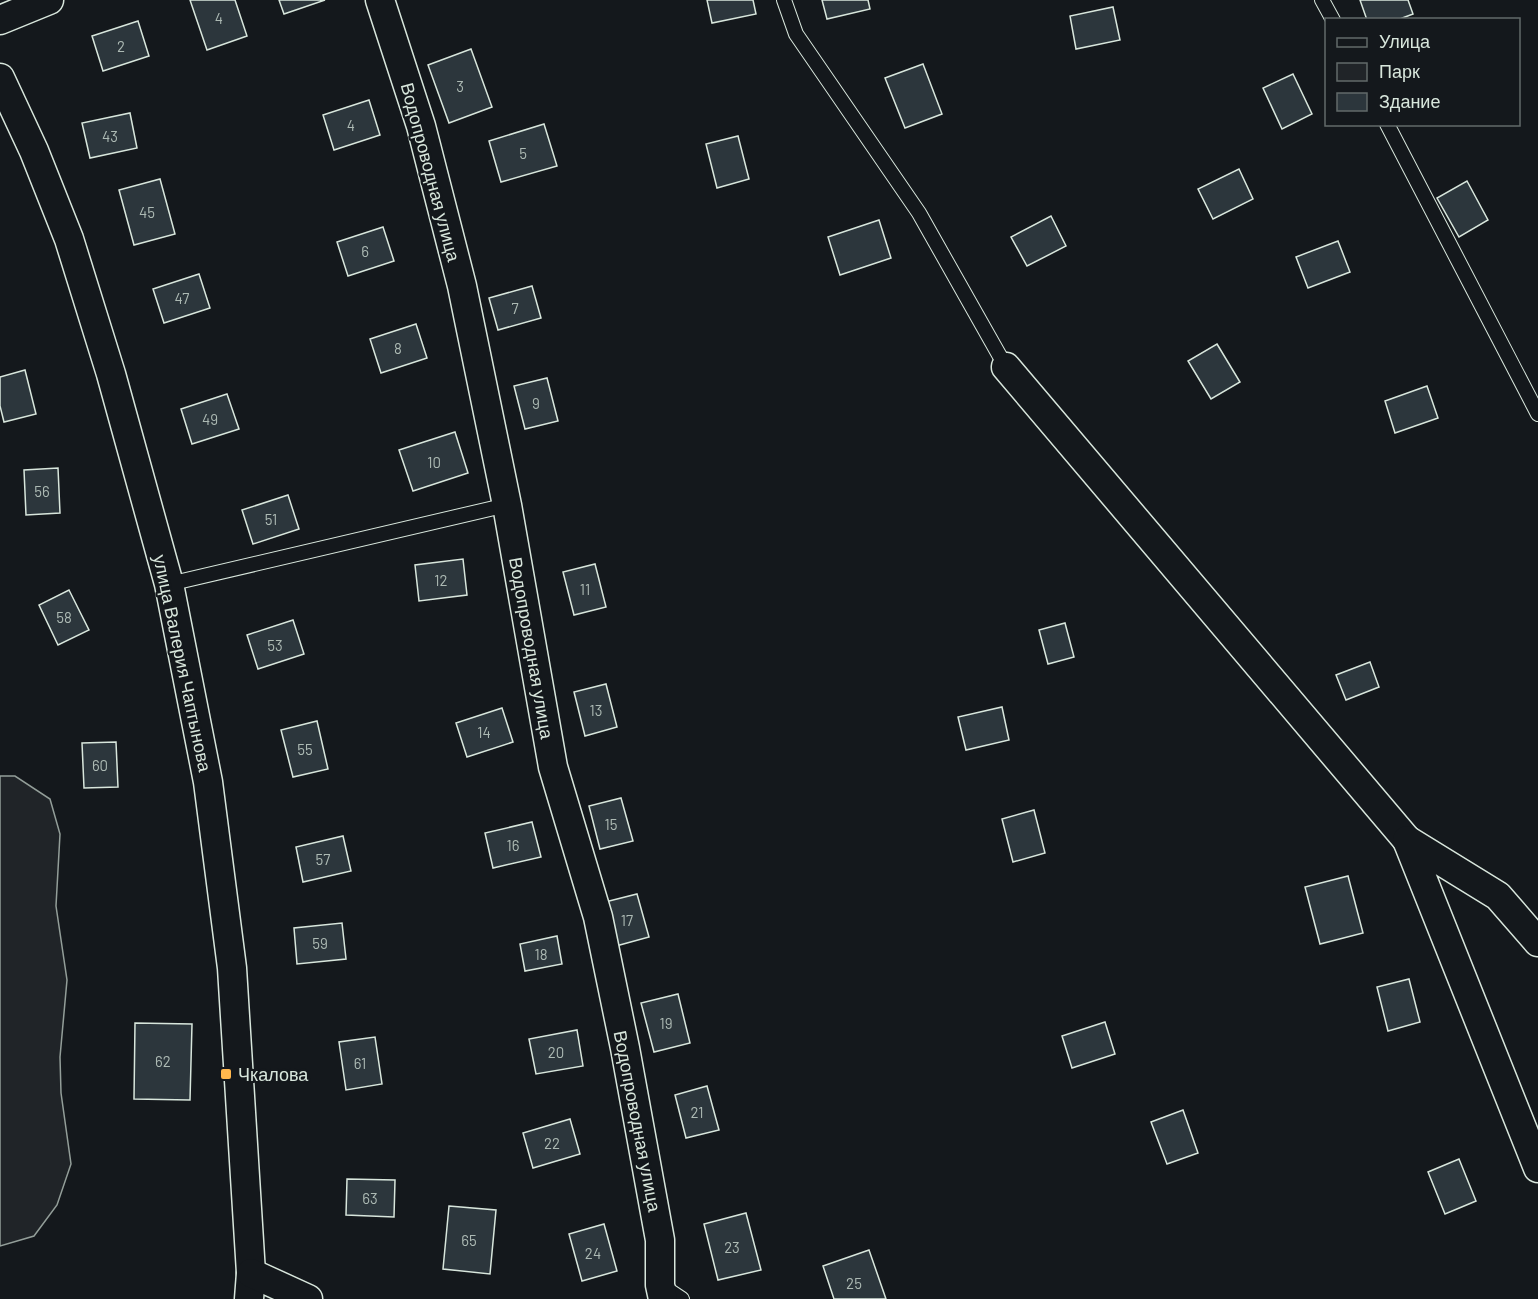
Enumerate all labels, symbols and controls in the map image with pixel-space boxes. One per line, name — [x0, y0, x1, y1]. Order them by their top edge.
house number: 4 — [215, 9, 223, 27]
legend — [1325, 18, 1520, 126]
text: Улица — [1379, 30, 1431, 52]
house number: 2 — [117, 37, 125, 55]
text: Парк — [1379, 60, 1420, 82]
house number: 3 — [456, 77, 464, 95]
street label: Водопроводная улица — [397, 80, 466, 265]
text: Здание — [1379, 90, 1440, 112]
house number: 4 — [347, 116, 355, 134]
house number: 43 — [102, 127, 118, 145]
house number: 5 — [519, 144, 527, 162]
house number: 45 — [139, 203, 155, 221]
house number: 6 — [361, 242, 369, 260]
house number: 47 — [175, 289, 189, 307]
house number: 7 — [511, 299, 519, 317]
house number: 8 — [394, 339, 402, 357]
house number: 9 — [532, 394, 540, 412]
house number: 49 — [202, 410, 218, 428]
house number: 10 — [427, 453, 441, 471]
house number: 56 — [34, 482, 50, 500]
house number: 51 — [265, 510, 277, 528]
street label: улица Валерия Чаптынова — [149, 552, 217, 774]
street label: Водопроводная улица — [505, 555, 559, 742]
house number: 12 — [434, 571, 448, 589]
house number: 11 — [580, 580, 590, 598]
house number: 58 — [56, 608, 72, 626]
house number: 53 — [267, 636, 283, 654]
house number: 13 — [590, 701, 602, 719]
house number: 14 — [477, 723, 491, 741]
house number: 55 — [297, 740, 313, 758]
house number: 60 — [92, 756, 108, 774]
house number: 15 — [605, 815, 617, 833]
house number: 16 — [507, 836, 519, 854]
house number: 57 — [316, 850, 330, 868]
house number: 17 — [621, 911, 633, 929]
house number: 59 — [312, 934, 328, 952]
house number: 18 — [534, 945, 548, 963]
house number: 19 — [659, 1014, 673, 1032]
street label: Водопроводная улица — [610, 1029, 667, 1214]
house number: 20 — [548, 1043, 564, 1061]
house number: 62 — [155, 1052, 171, 1070]
house number: 61 — [354, 1054, 366, 1072]
place label: Чкалова — [238, 1063, 309, 1085]
marker: Чкалова — [219, 1067, 233, 1081]
house number: 21 — [690, 1103, 704, 1121]
house number: 22 — [544, 1134, 560, 1152]
house number: 63 — [362, 1189, 378, 1207]
house number: 65 — [461, 1231, 477, 1249]
house number: 23 — [724, 1238, 740, 1256]
house number: 24 — [585, 1244, 601, 1262]
house number: 25 — [846, 1274, 862, 1292]

